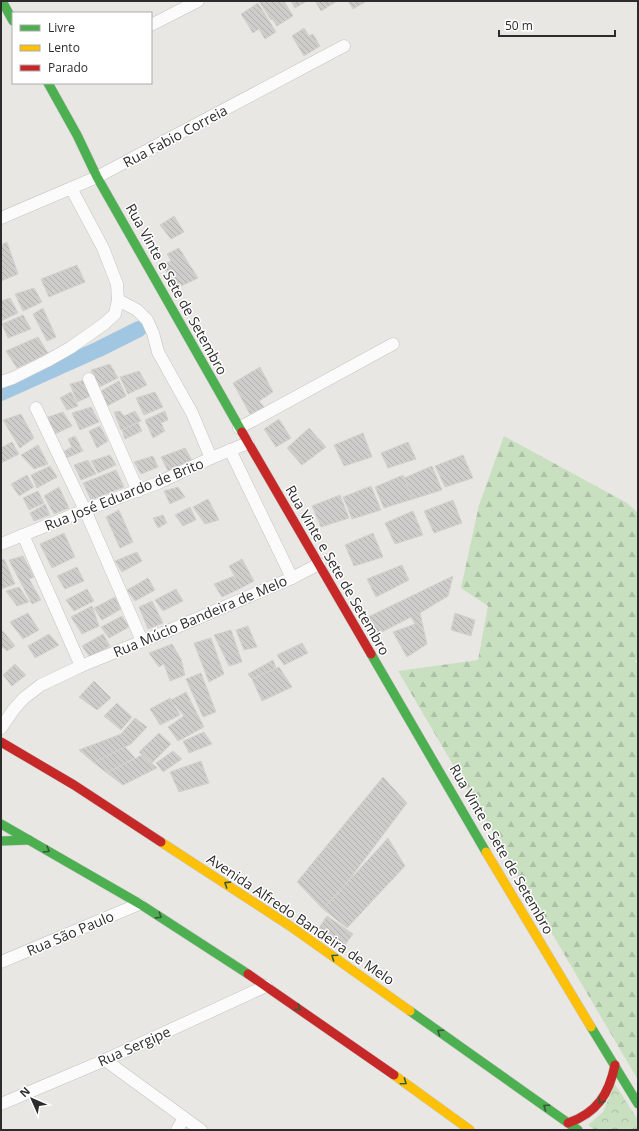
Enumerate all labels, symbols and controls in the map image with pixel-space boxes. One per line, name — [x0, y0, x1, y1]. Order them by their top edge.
legend — [12, 12, 152, 84]
scale bar — [499, 12, 615, 38]
text: 50 m — [505, 17, 533, 34]
text: Livre — [48, 19, 75, 36]
text: Lento — [48, 39, 80, 56]
text: Parado — [48, 59, 88, 76]
street label: Rua Fabio Correia — [119, 100, 231, 172]
street label: Rua Vinte e Sete de Setembro — [122, 200, 232, 378]
street label: Rua José Eduardo de Brito — [42, 453, 206, 535]
street label: Rua Vinte e Sete de Setembro — [281, 482, 395, 658]
street label: Rua Múcio Bandeira de Melo — [110, 571, 290, 661]
street label: Rua Vinte e Sete de Setembro — [445, 761, 559, 937]
one-way arrow — [43, 845, 50, 852]
street label: Avenida Alfredo Bandeira de Melo — [204, 849, 398, 989]
one-way arrow — [224, 882, 231, 889]
street label: Rua São Paulo — [24, 906, 116, 960]
one-way arrow — [155, 912, 162, 919]
one-way arrow — [332, 955, 339, 962]
one-way arrow — [294, 1003, 301, 1011]
street label: Rua Sergipe — [95, 1022, 173, 1070]
one-way arrow — [438, 1030, 445, 1037]
one-way arrow — [400, 1077, 407, 1084]
north arrow — [12, 1079, 52, 1119]
text: N — [16, 1083, 33, 1100]
one-way arrow — [599, 1096, 606, 1103]
one-way arrow — [544, 1105, 551, 1112]

